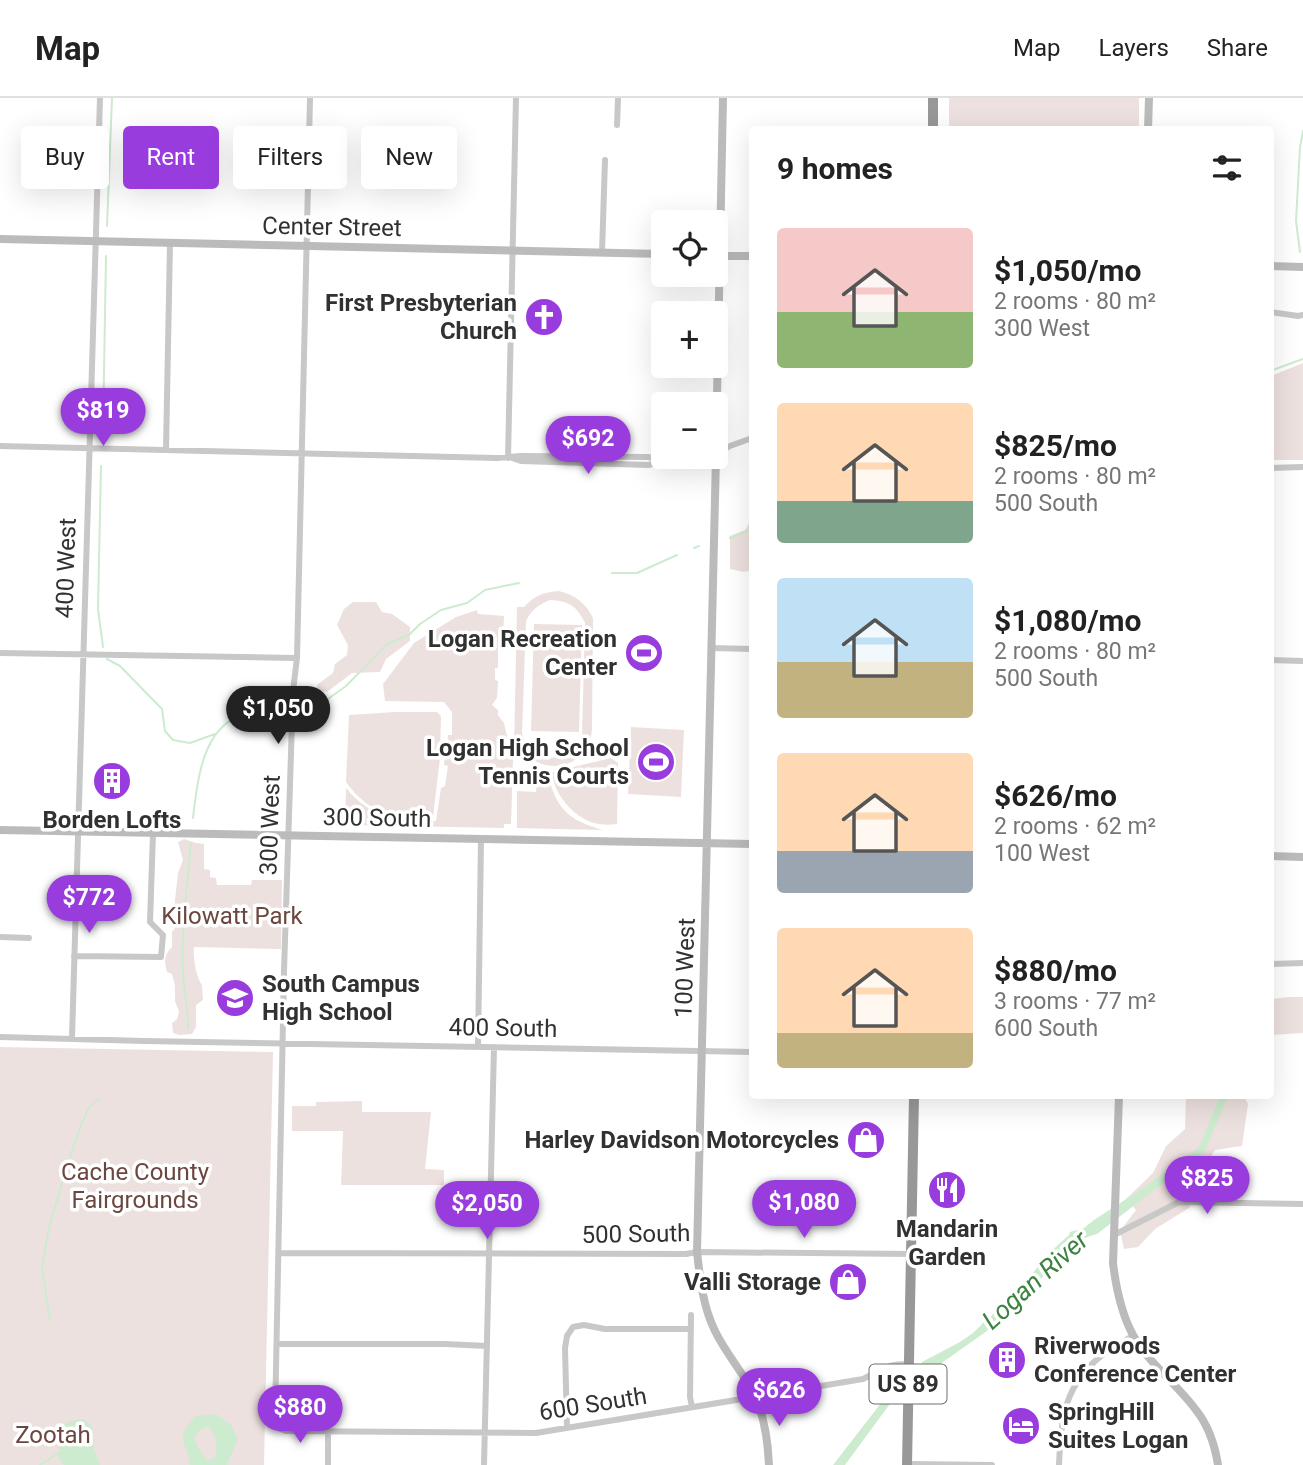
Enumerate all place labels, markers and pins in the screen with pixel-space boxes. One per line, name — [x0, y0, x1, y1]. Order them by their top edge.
place label: First Presbyterian Church — [325, 289, 517, 345]
church icon: First Presbyterian Church — [523, 296, 565, 338]
pin: $819 — [62, 388, 144, 448]
pin: $692 — [547, 416, 629, 476]
place label: Logan Recreation Center — [428, 625, 617, 681]
sports icon: Logan Recreation Center — [623, 632, 665, 674]
pin: $1,050 — [221, 686, 335, 746]
place label: Logan High School Tennis Courts — [426, 734, 629, 790]
sports icon: Logan High School Tennis Courts — [635, 741, 677, 783]
building icon: Borden Lofts — [91, 760, 133, 802]
place label: Borden Lofts — [43, 806, 181, 834]
pin: $772 — [48, 876, 130, 935]
place label: South Campus High School — [262, 970, 420, 1026]
school or university icon: South Campus High School — [214, 977, 256, 1019]
shop icon: Harley Davidson Motorcycles — [845, 1119, 887, 1161]
place label: Harley Davidson Motorcycles — [525, 1126, 839, 1154]
pin: $825 — [1166, 1156, 1248, 1216]
restaurant icon: Mandarin Garden — [926, 1169, 968, 1211]
pin: $1,080 — [747, 1180, 861, 1240]
pin: $2,050 — [430, 1182, 544, 1241]
place label: Mandarin Garden — [896, 1215, 998, 1271]
shop icon: Valli Storage — [827, 1261, 869, 1303]
place label: Valli Storage — [684, 1268, 821, 1296]
place label: Riverwoods Conference Center — [1034, 1332, 1237, 1388]
building icon: Riverwoods Conference Center — [986, 1339, 1028, 1381]
pin: $626 — [738, 1368, 820, 1428]
pin: $880 — [259, 1386, 341, 1445]
place label: SpringHill Suites Logan — [1048, 1398, 1188, 1454]
hotel icon: SpringHill Suites Logan — [1000, 1405, 1042, 1447]

